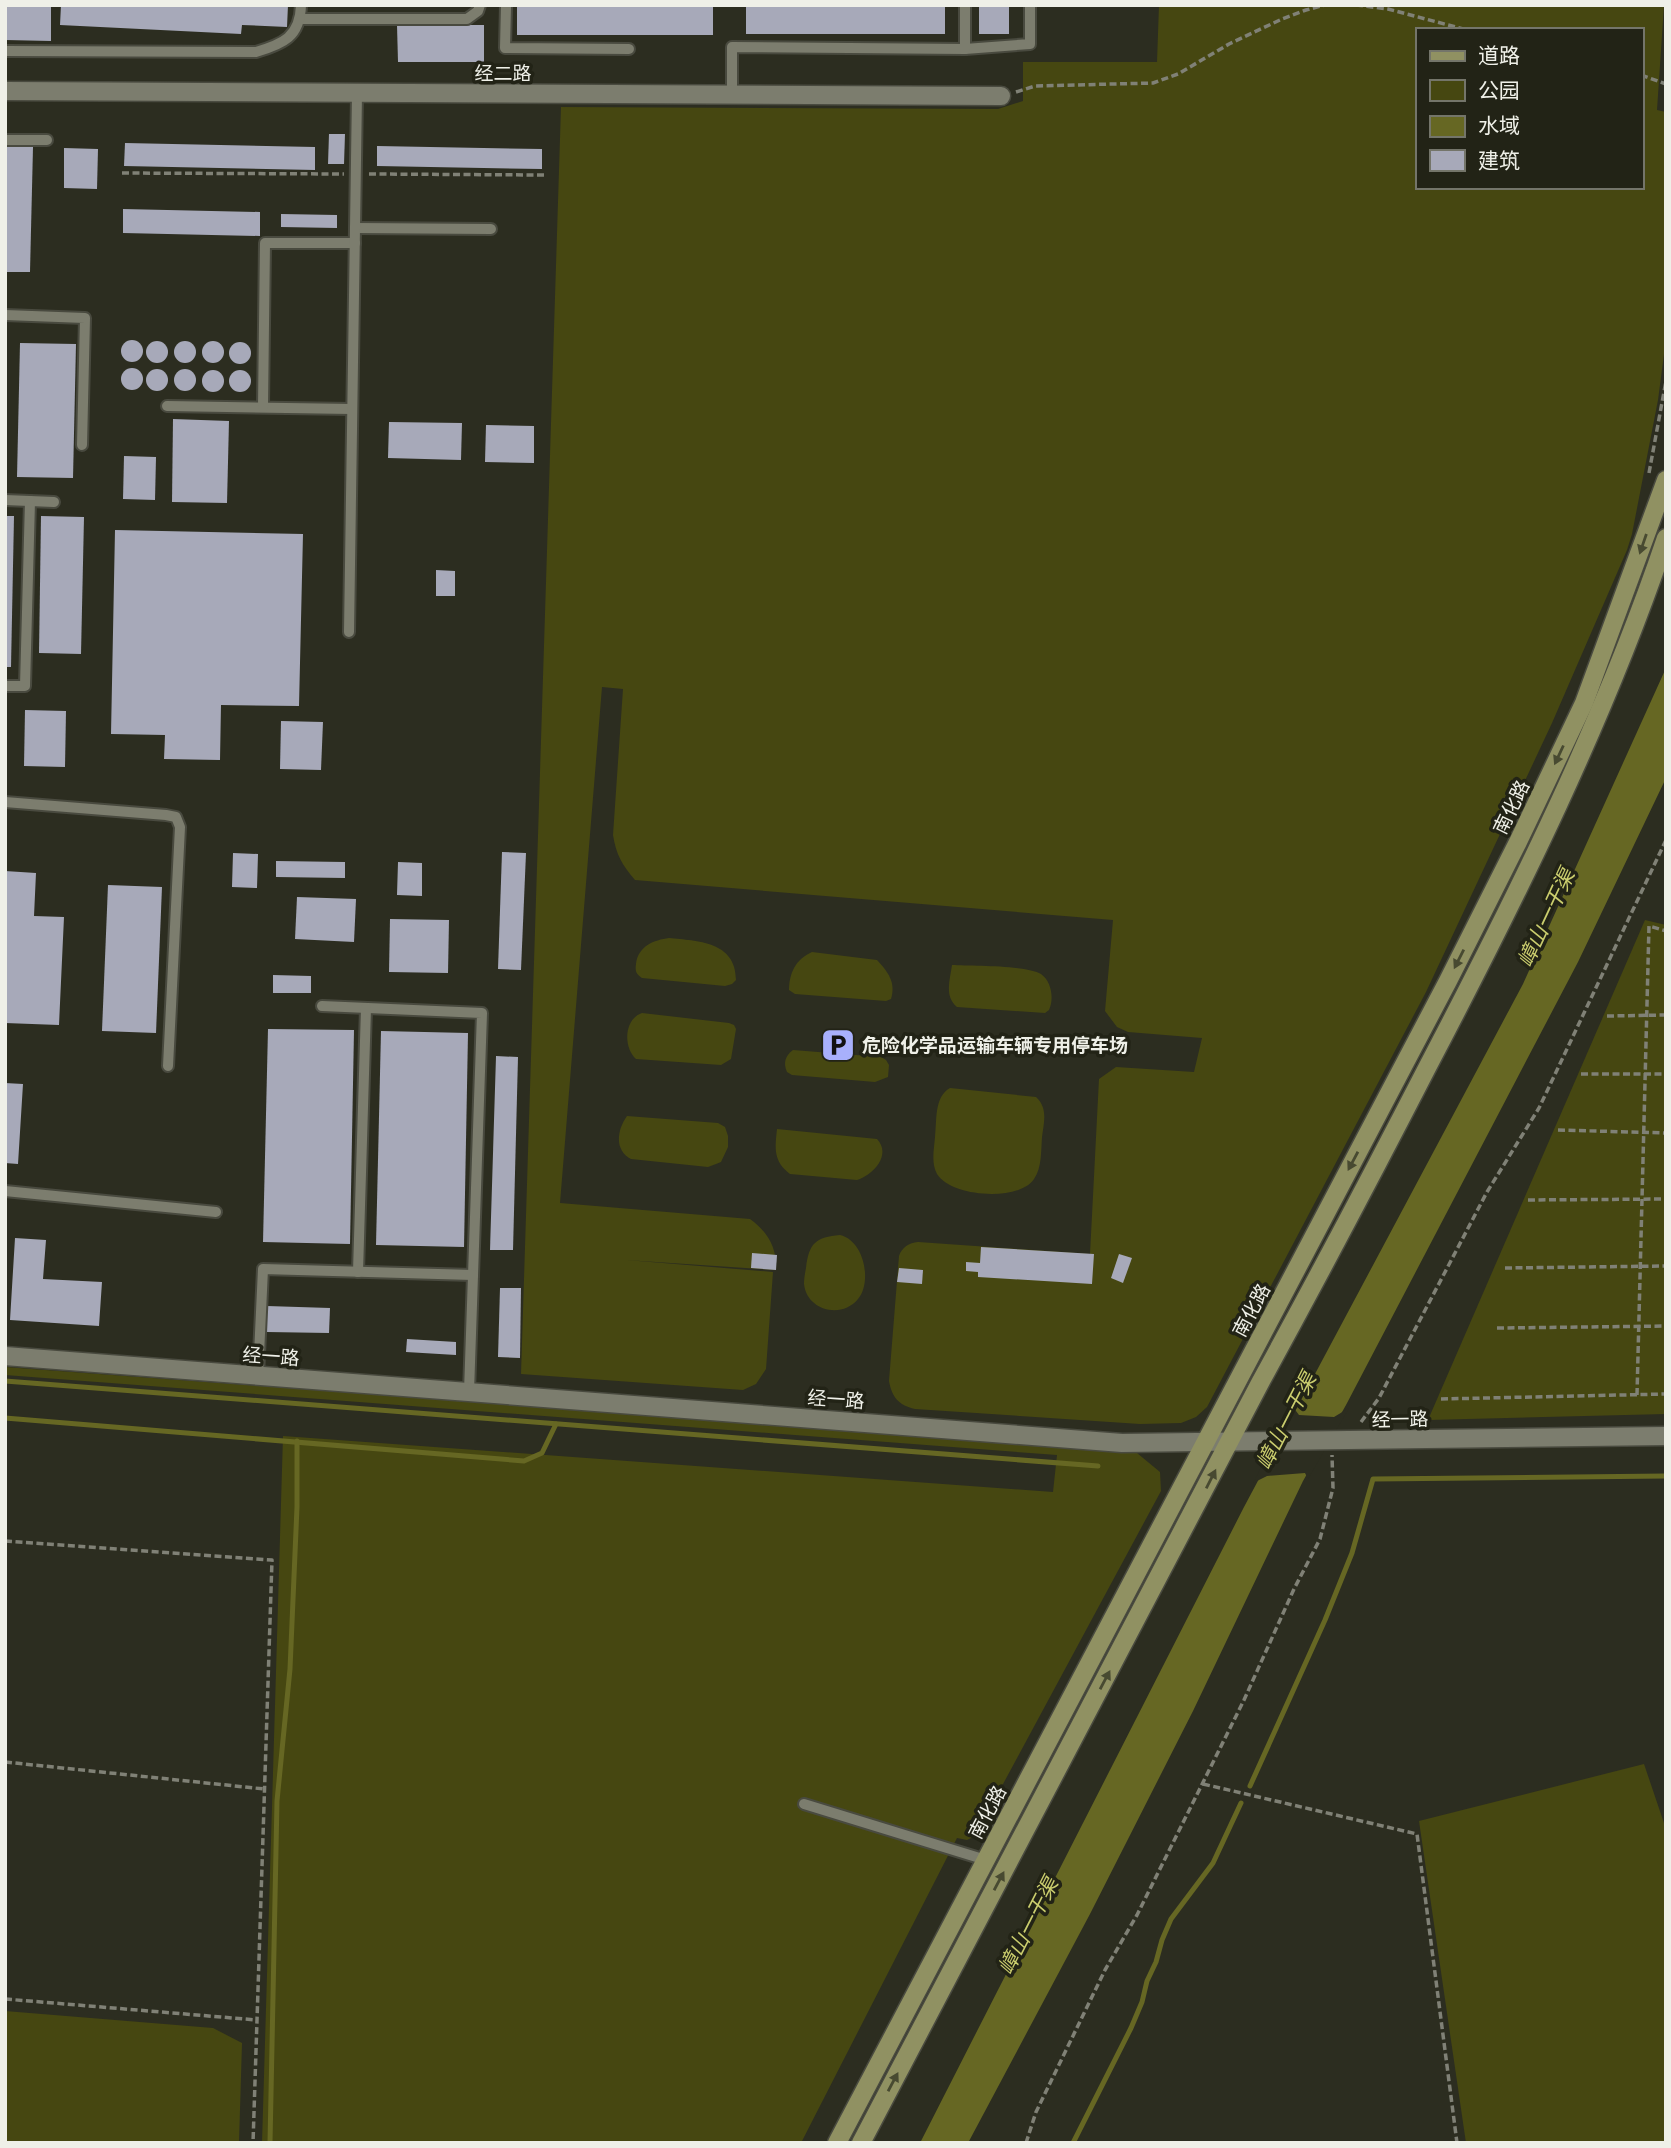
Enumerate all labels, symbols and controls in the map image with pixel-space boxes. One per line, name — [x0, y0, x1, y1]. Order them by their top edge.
legend — [1416, 28, 1643, 189]
text: 道路 — [1478, 43, 1520, 68]
street label: 经二路 — [474, 62, 532, 84]
text: 公园 — [1478, 78, 1520, 103]
text: 水域 — [1478, 113, 1520, 138]
text: 建筑 — [1478, 148, 1520, 173]
one-way arrow — [1637, 534, 1648, 555]
one-way arrow — [1554, 745, 1565, 765]
street label: 南化路 — [1489, 777, 1533, 837]
water label: 嶂山一干渠 — [1512, 862, 1581, 971]
one-way arrow — [1453, 950, 1465, 970]
parking icon: 危险化学品运输车辆专用停车场 — [819, 1026, 857, 1064]
place label: 危险化学品运输车辆专用停车场 — [862, 1034, 1128, 1056]
one-way arrow — [1348, 1151, 1359, 1171]
street label: 南化路 — [1228, 1280, 1274, 1340]
street label: 经一路 — [242, 1343, 300, 1369]
water label: 嶂山一干渠 — [1251, 1366, 1322, 1473]
street label: 经一路 — [807, 1386, 865, 1412]
street label: 经一路 — [1371, 1408, 1429, 1430]
one-way arrow — [1205, 1469, 1217, 1489]
one-way arrow — [1099, 1670, 1111, 1690]
street label: 南化路 — [964, 1782, 1010, 1842]
water label: 嶂山一干渠 — [993, 1871, 1064, 1978]
one-way arrow — [993, 1871, 1005, 1891]
one-way arrow — [886, 2072, 898, 2092]

